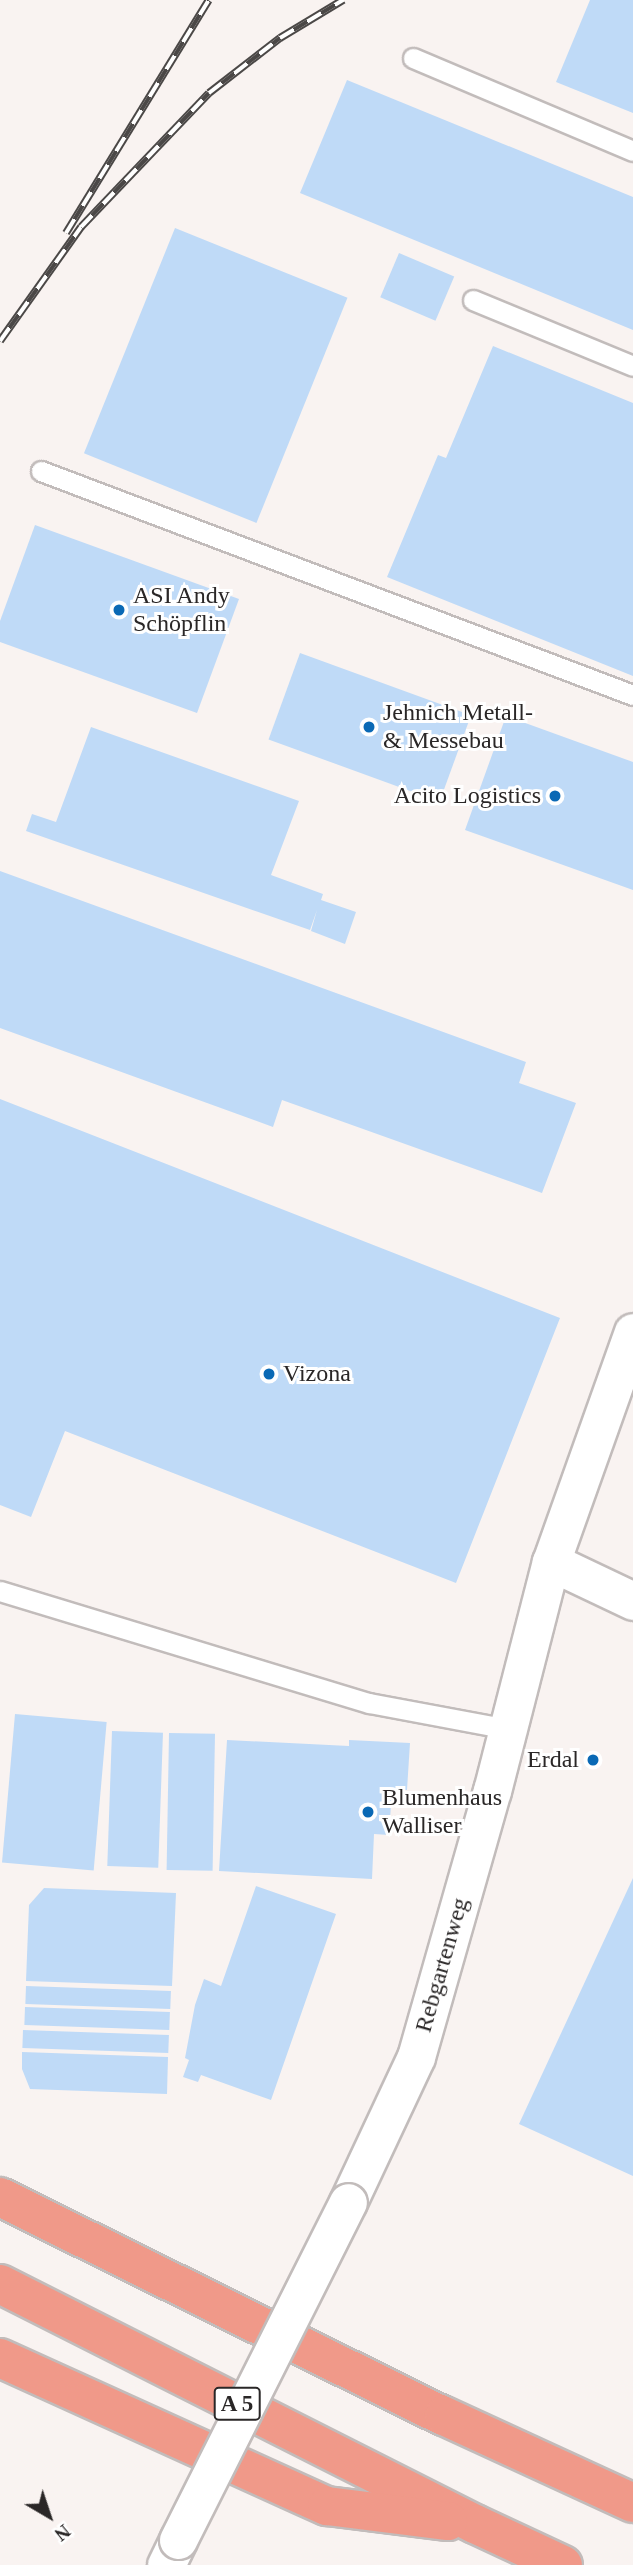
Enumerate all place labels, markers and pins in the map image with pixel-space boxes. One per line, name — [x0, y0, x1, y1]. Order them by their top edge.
place label: ASI Andy Schöpflin — [133, 582, 231, 638]
marker: ASI Andy Schöpflin — [111, 602, 127, 618]
place label: Jehnich Metall- & Messebau — [383, 699, 533, 755]
marker: Jehnich Metall- & Messebau — [361, 719, 377, 735]
place label: Acito Logistics — [394, 782, 541, 810]
marker: Acito Logistics — [547, 788, 563, 804]
place label: Vizona — [283, 1360, 351, 1388]
marker: Vizona — [261, 1366, 277, 1382]
place label: Erdal — [527, 1746, 579, 1774]
marker: Erdal — [585, 1752, 601, 1768]
place label: Blumenhaus Walliser — [382, 1784, 502, 1840]
marker: Blumenhaus Walliser — [360, 1804, 376, 1820]

